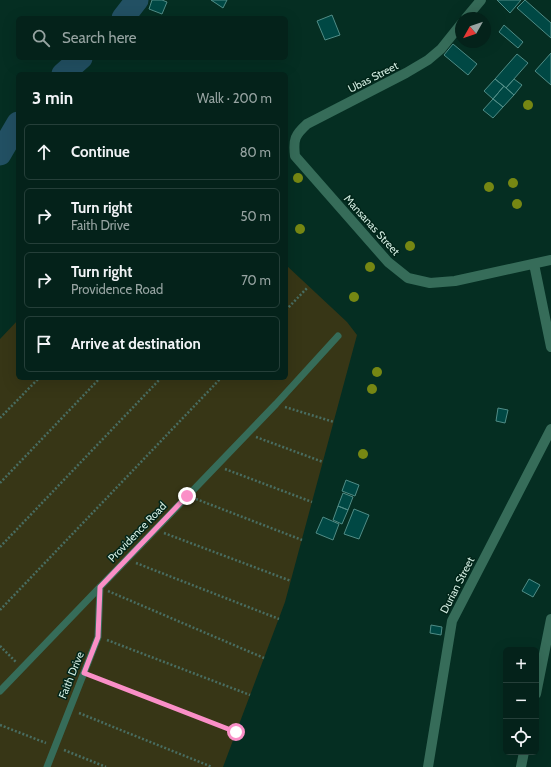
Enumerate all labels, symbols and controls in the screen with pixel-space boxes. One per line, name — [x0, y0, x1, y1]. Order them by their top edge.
north arrow — [455, 12, 491, 48]
search box — [16, 16, 288, 60]
icon: search — [30, 27, 52, 49]
text: Search here — [62, 29, 137, 47]
street label: Ubas Street — [346, 58, 401, 96]
text: 3 min — [32, 88, 73, 108]
text: Walk · 200 m — [197, 90, 272, 106]
icon: ahead — [33, 141, 55, 163]
text: Continue — [71, 143, 130, 161]
text: 80 m — [240, 144, 271, 160]
street label: Mansanas Street — [341, 192, 403, 258]
text: Turn right — [71, 199, 132, 217]
icon: right — [33, 205, 55, 227]
text: 50 m — [241, 208, 271, 224]
text: Faith Drive — [71, 217, 130, 233]
text: Turn right — [71, 263, 132, 281]
icon: right — [33, 269, 55, 291]
text: 70 m — [241, 272, 271, 288]
text: Providence Road — [71, 281, 163, 297]
icon: arrive — [33, 333, 55, 355]
text: Arrive at destination — [71, 335, 201, 353]
route end — [178, 487, 196, 505]
street label: Providence Road — [105, 499, 169, 565]
street label: Durian Street — [437, 554, 477, 616]
map controls — [503, 647, 539, 755]
button: + — [503, 647, 539, 683]
street label: Faith Drive — [55, 649, 87, 701]
button: − — [503, 683, 539, 719]
button: locate — [503, 719, 539, 755]
route start — [227, 723, 245, 741]

